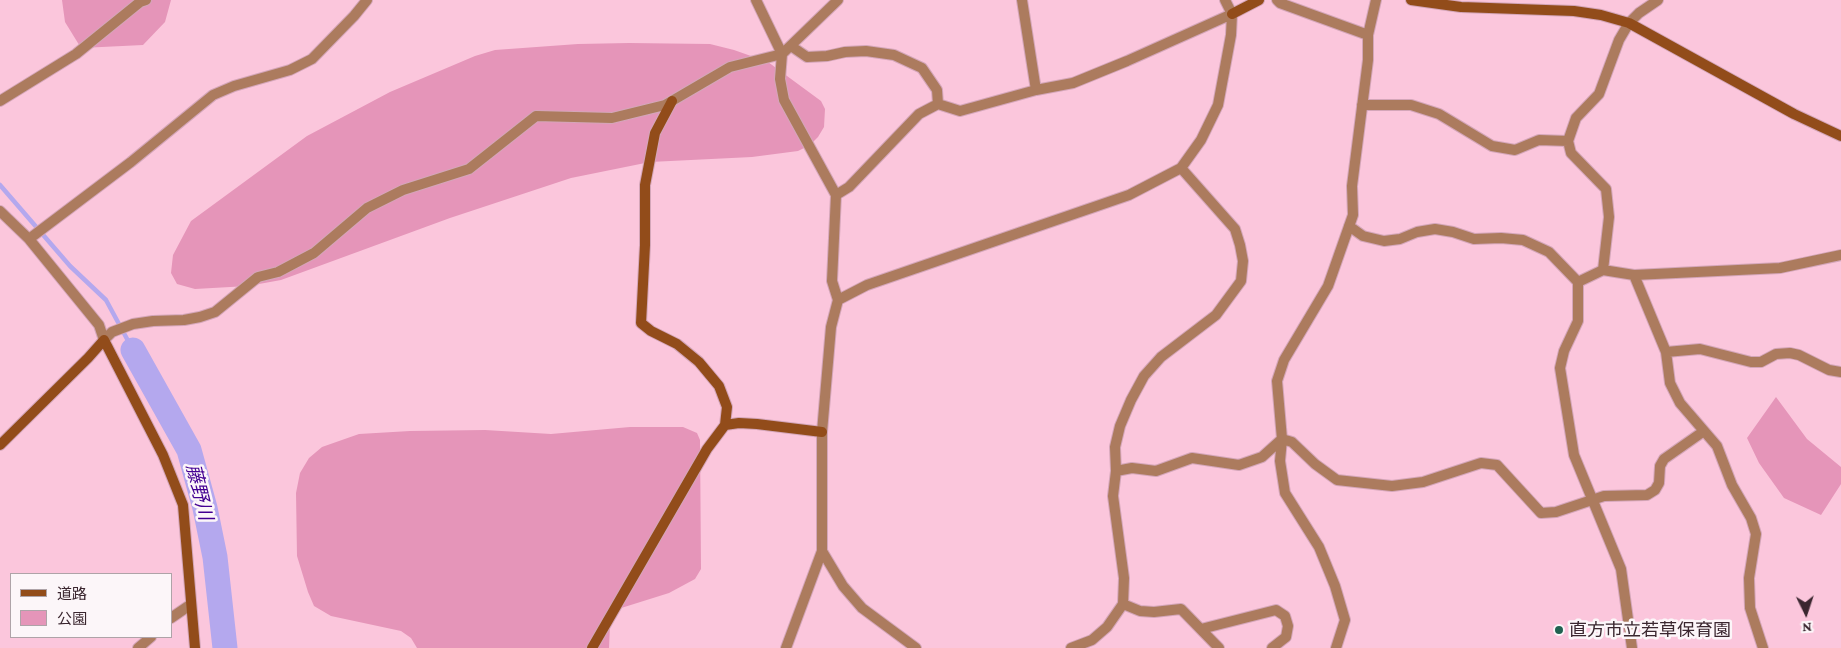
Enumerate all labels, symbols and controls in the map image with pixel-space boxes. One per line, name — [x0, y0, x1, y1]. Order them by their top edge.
water label: 藤野川 — [181, 462, 217, 522]
legend — [10, 573, 172, 638]
text: 道路 — [57, 586, 87, 602]
north arrow — [1781, 588, 1831, 638]
text: 公園 — [57, 611, 87, 627]
place label: 直方市立若草保育園 — [1569, 619, 1731, 641]
text: N — [1802, 620, 1812, 636]
marker: 直方市立若草保育園 — [1553, 624, 1565, 636]

